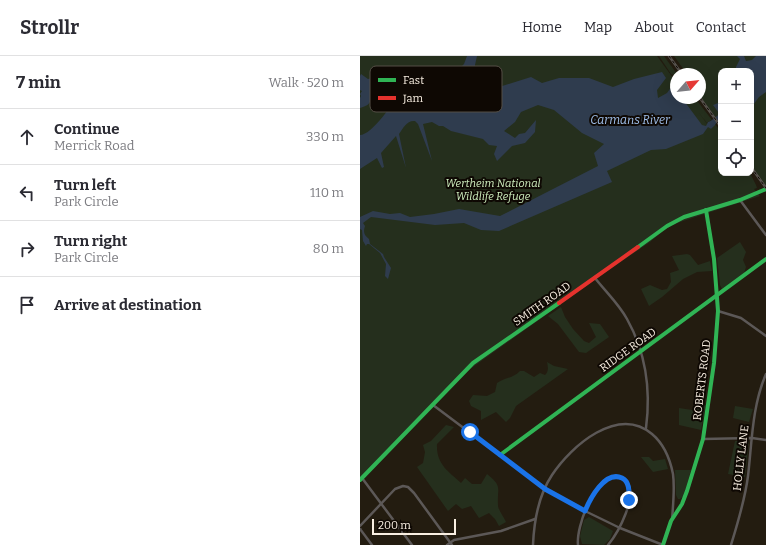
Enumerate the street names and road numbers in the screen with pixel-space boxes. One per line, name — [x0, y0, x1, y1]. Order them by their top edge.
street label: SMITH ROAD — [511, 279, 573, 329]
street label: RIDGE ROAD — [597, 325, 659, 375]
street label: ROBERTS ROAD — [691, 339, 713, 421]
street label: HOLLY LANE — [731, 424, 752, 492]

